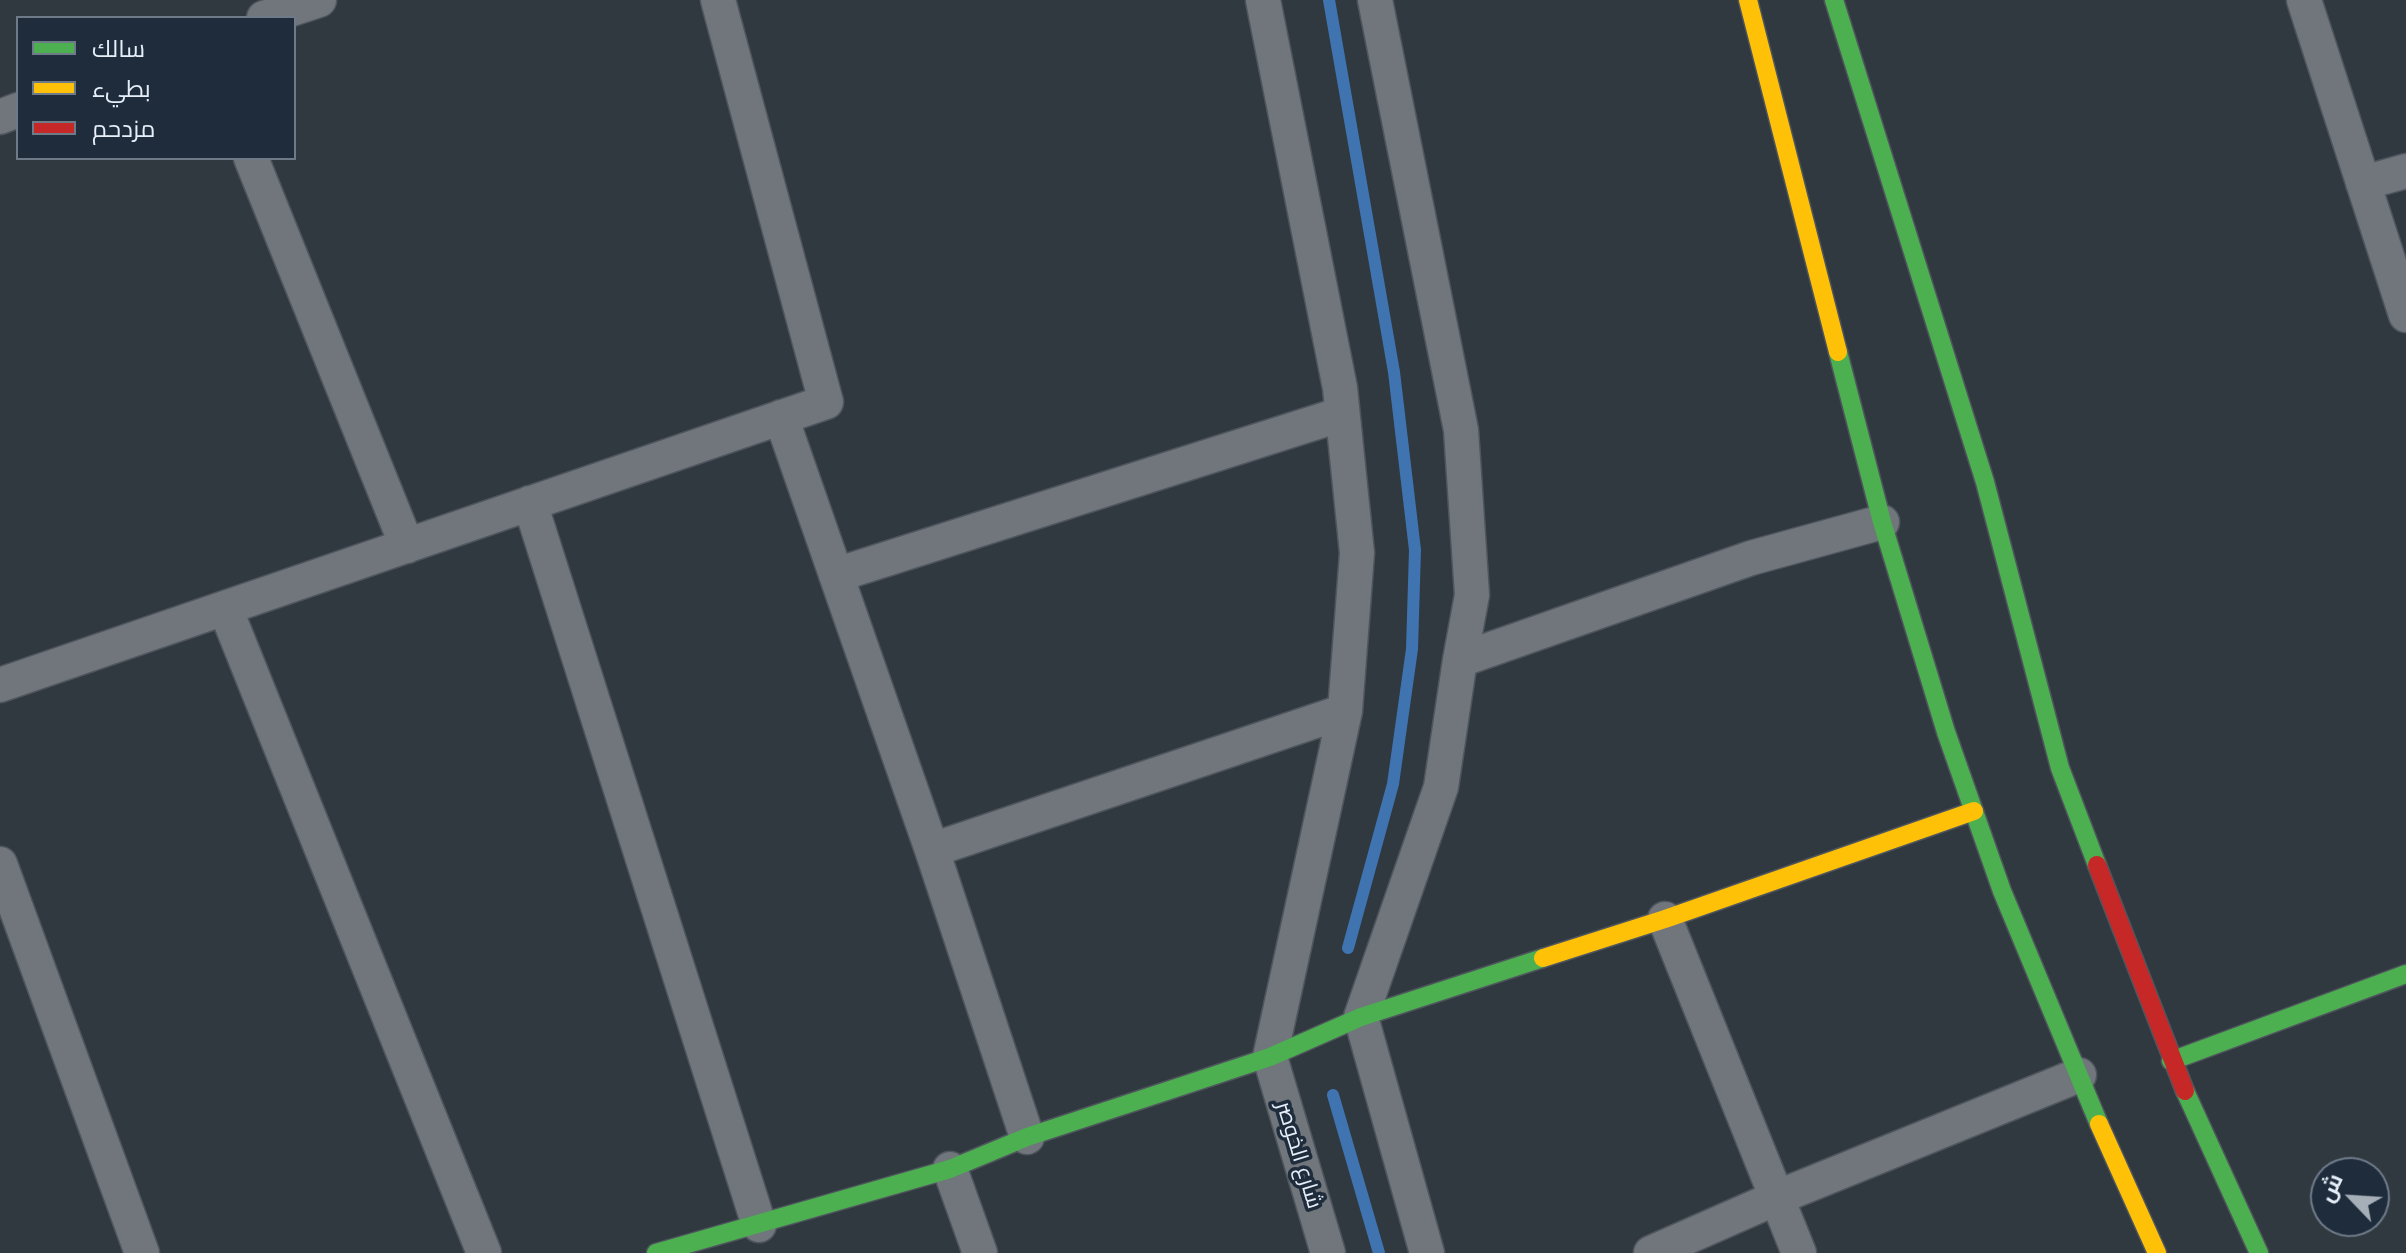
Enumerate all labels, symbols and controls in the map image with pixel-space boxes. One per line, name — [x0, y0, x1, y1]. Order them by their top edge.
legend — [16, 16, 296, 160]
text: سالك — [92, 34, 145, 63]
text: بطيء — [92, 74, 151, 103]
text: مزدحم — [92, 114, 155, 143]
street label: شارع الخوصر — [1270, 1098, 1328, 1212]
north arrow — [2310, 1157, 2390, 1237]
text: ش — [2312, 1169, 2348, 1206]

